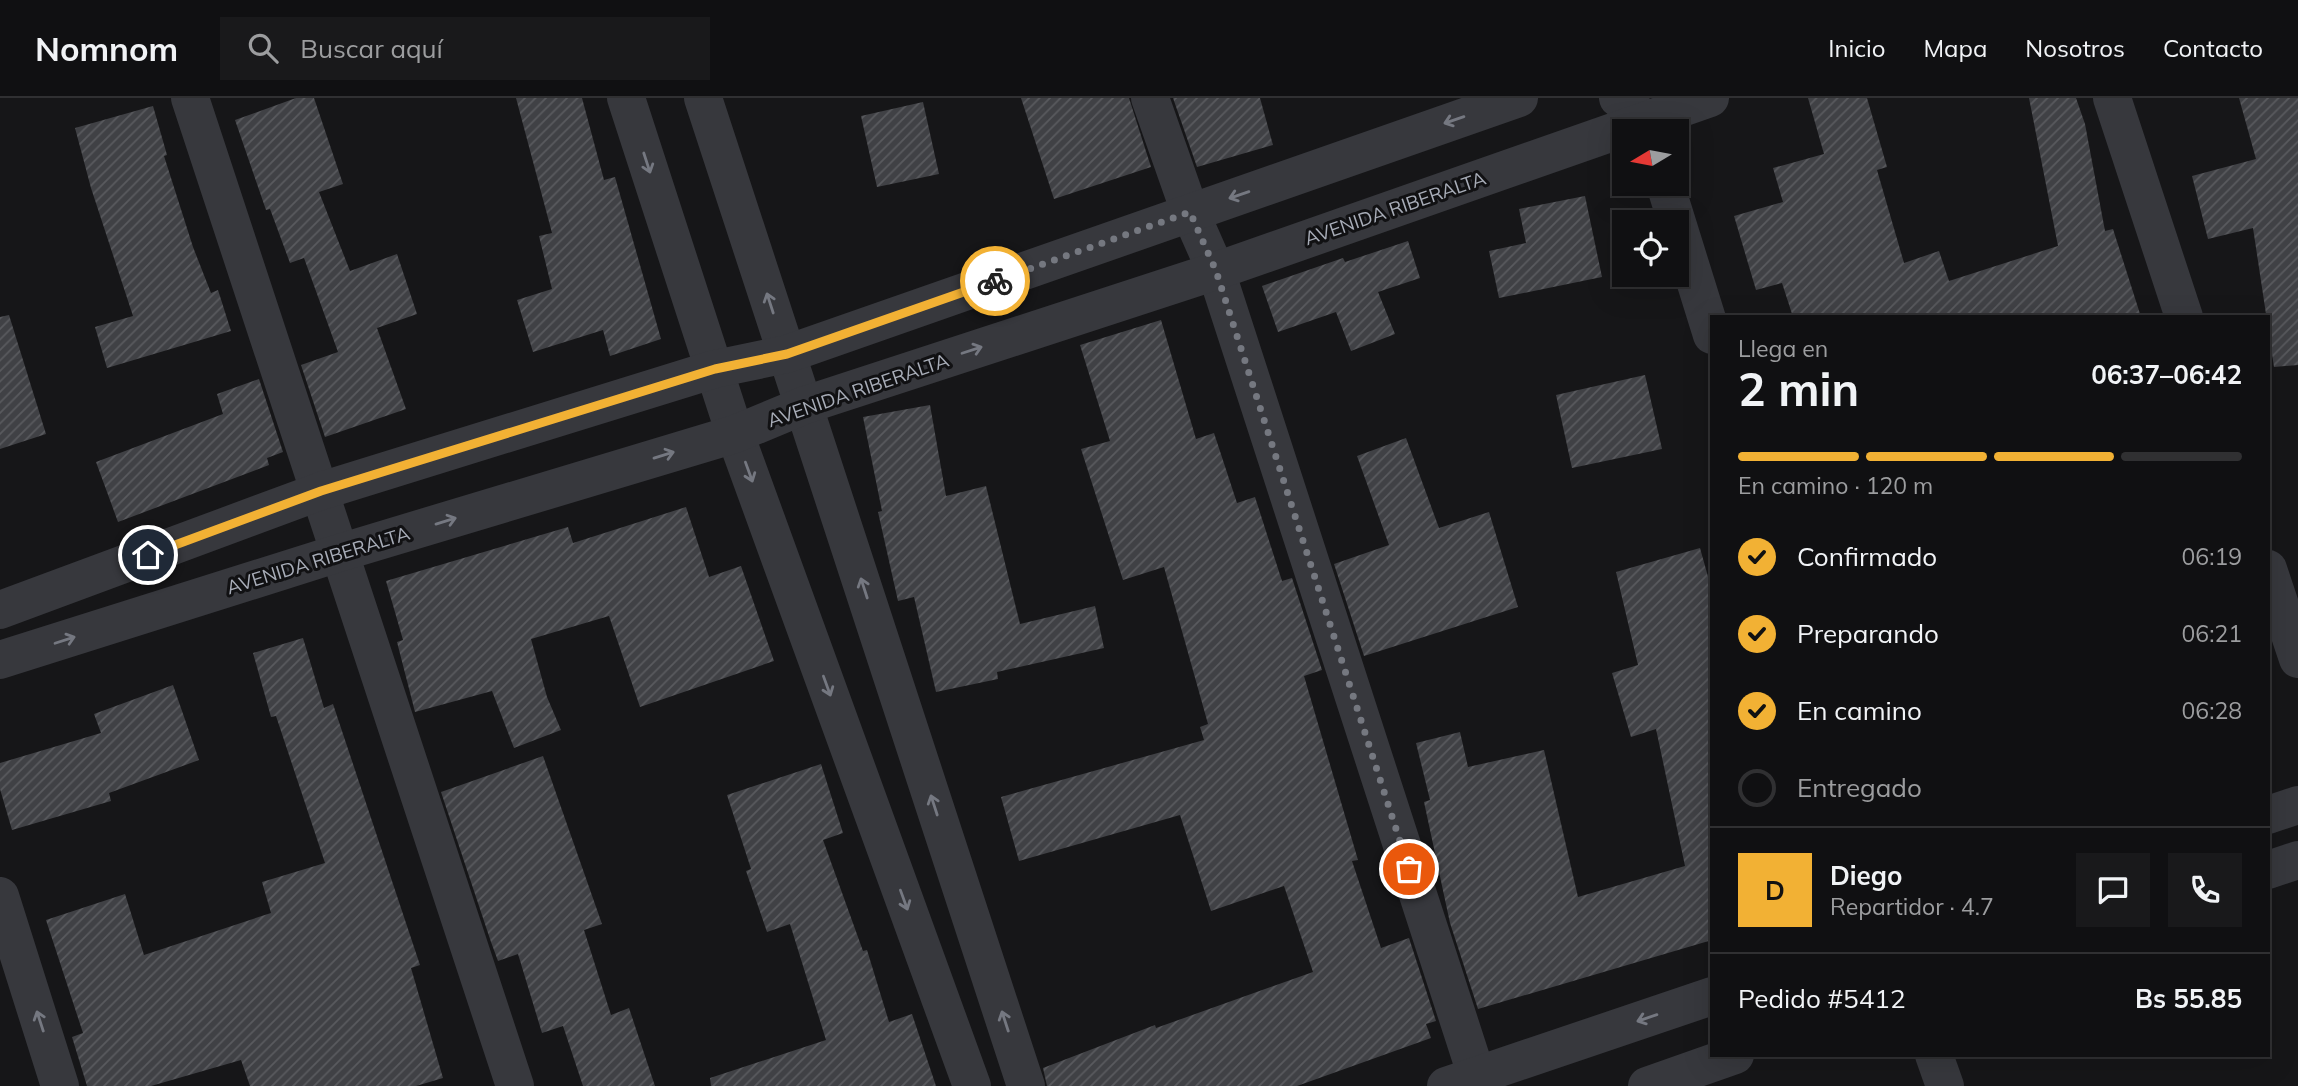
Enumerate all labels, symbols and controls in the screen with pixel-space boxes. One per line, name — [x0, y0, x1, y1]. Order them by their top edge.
search box — [220, 17, 710, 80]
text: Nomnom — [35, 28, 178, 69]
icon: search — [244, 29, 282, 67]
text: Buscar aquí — [300, 32, 443, 65]
text: Inicio — [1828, 33, 1885, 63]
text: Mapa — [1923, 33, 1987, 63]
text: Nosotros — [2025, 33, 2125, 63]
text: Contacto — [2163, 33, 2263, 63]
one-way arrow — [1444, 115, 1466, 127]
north arrow — [1612, 119, 1689, 196]
map controls — [1612, 119, 1689, 287]
one-way arrow — [642, 151, 655, 173]
street label: AVENIDA RIBERALTA — [1301, 166, 1489, 250]
one-way arrow — [1229, 190, 1251, 202]
button: locate — [1612, 210, 1689, 287]
courier — [960, 246, 1030, 316]
icon: bike — [976, 262, 1014, 300]
one-way arrow — [763, 292, 775, 314]
text: Llega en — [1738, 334, 1828, 363]
one-way arrow — [960, 343, 982, 356]
street label: AVENIDA RIBERALTA — [764, 348, 952, 432]
text: 06:37–06:42 — [2091, 358, 2242, 391]
text: 2 min — [1738, 360, 1859, 418]
one-way arrow — [653, 448, 675, 461]
one-way arrow — [744, 461, 756, 483]
text: En camino · 120 m — [1738, 471, 1933, 500]
one-way arrow — [435, 513, 457, 526]
street label: AVENIDA RIBERALTA — [223, 521, 413, 599]
pin — [118, 525, 178, 585]
icon: home — [129, 536, 167, 574]
icon: check — [1738, 538, 1776, 576]
text: Confirmado — [1797, 540, 1937, 573]
text: 06:19 — [2182, 542, 2242, 571]
one-way arrow — [857, 578, 870, 600]
icon: check — [1738, 615, 1776, 653]
text: Preparando — [1797, 617, 1939, 650]
text: 06:21 — [2182, 619, 2242, 648]
one-way arrow — [54, 632, 76, 645]
one-way arrow — [821, 674, 834, 696]
icon: check — [1738, 692, 1776, 730]
text: En camino — [1797, 694, 1922, 727]
text: 06:28 — [2182, 696, 2242, 725]
text: Entregado — [1797, 771, 1922, 804]
one-way arrow — [927, 794, 940, 816]
pin — [1379, 839, 1439, 899]
icon: bag — [1390, 850, 1428, 888]
button: chat — [2076, 853, 2150, 927]
button: phone — [2168, 853, 2242, 927]
text: Diego — [1830, 859, 1902, 892]
text: D — [1765, 874, 1785, 907]
one-way arrow — [899, 888, 911, 910]
text: Repartidor · 4.7 — [1830, 892, 1994, 921]
text: Pedido #5412 — [1738, 982, 1906, 1015]
text: Bs 55.85 — [2135, 982, 2242, 1015]
one-way arrow — [32, 1010, 45, 1032]
one-way arrow — [997, 1010, 1010, 1032]
one-way arrow — [1636, 1012, 1658, 1025]

